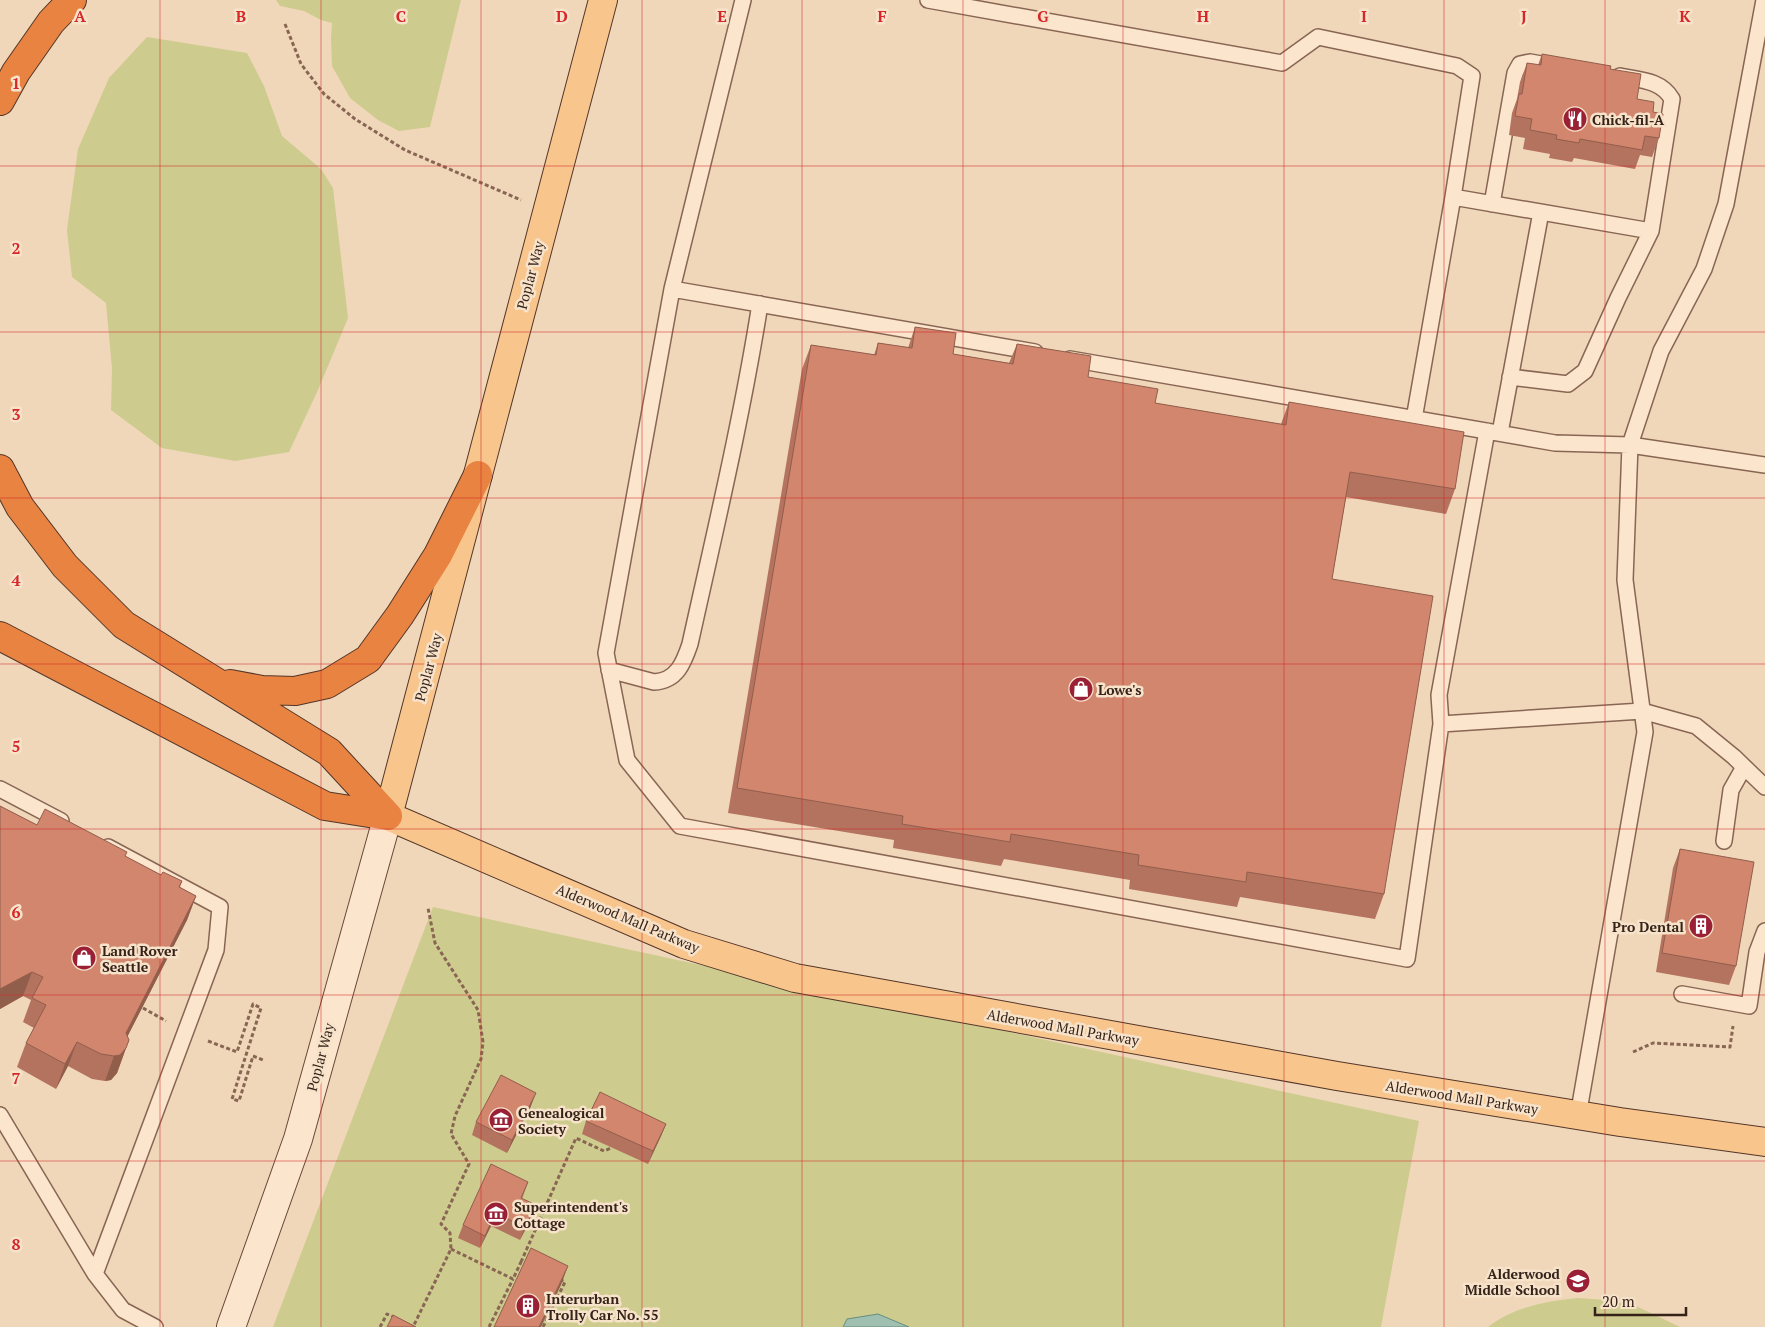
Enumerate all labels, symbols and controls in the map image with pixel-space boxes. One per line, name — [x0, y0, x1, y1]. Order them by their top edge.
text: A — [74, 5, 86, 27]
text: B — [236, 5, 246, 27]
text: C — [396, 5, 406, 27]
text: D — [556, 5, 568, 27]
text: E — [717, 5, 727, 27]
text: F — [877, 5, 887, 27]
text: G — [1037, 5, 1049, 27]
text: H — [1197, 5, 1209, 27]
text: I — [1361, 5, 1367, 27]
text: J — [1521, 5, 1527, 27]
text: K — [1679, 5, 1691, 27]
text: 1 — [11, 72, 21, 94]
restaurant icon: Chick-fil-A — [1562, 106, 1588, 132]
place label: Chick-fil-A — [1592, 110, 1665, 129]
text: 2 — [11, 237, 21, 259]
street label: Poplar Way — [512, 238, 548, 311]
text: 3 — [11, 403, 21, 425]
text: 4 — [11, 569, 21, 591]
street label: Poplar Way — [410, 630, 446, 703]
shop icon: Lowe's — [1068, 676, 1094, 702]
place label: Lowe's — [1098, 680, 1142, 699]
text: 5 — [11, 735, 21, 757]
street label: Alderwood Mall Parkway — [553, 879, 704, 957]
text: 6 — [11, 901, 21, 923]
building icon: Pro Dental — [1688, 913, 1714, 939]
place label: Pro Dental — [1612, 917, 1684, 936]
place label: Land Rover Seattle — [102, 941, 178, 976]
shop icon: Land Rover Seattle — [71, 945, 97, 971]
street label: Alderwood Mall Parkway — [985, 1004, 1141, 1050]
street label: Poplar Way — [302, 1020, 338, 1093]
text: 7 — [11, 1067, 21, 1089]
street label: Alderwood Mall Parkway — [1384, 1076, 1541, 1119]
place label: Genealogical Society — [518, 1103, 605, 1138]
museum icon: Genealogical Society — [488, 1107, 514, 1133]
place label: Superintendent's Cottage — [514, 1197, 628, 1232]
museum icon: Superintendent's Cottage — [483, 1201, 509, 1227]
text: 8 — [11, 1233, 21, 1255]
place label: Alderwood Middle School — [1465, 1264, 1561, 1299]
school or university icon: Alderwood Middle School — [1565, 1268, 1591, 1294]
scale bar — [1595, 1284, 1686, 1316]
place label: Interurban Trolly Car No. 55 — [546, 1289, 659, 1324]
text: 20 m — [1602, 1291, 1635, 1311]
building icon: Interurban Trolly Car No. 55 — [515, 1293, 541, 1319]

